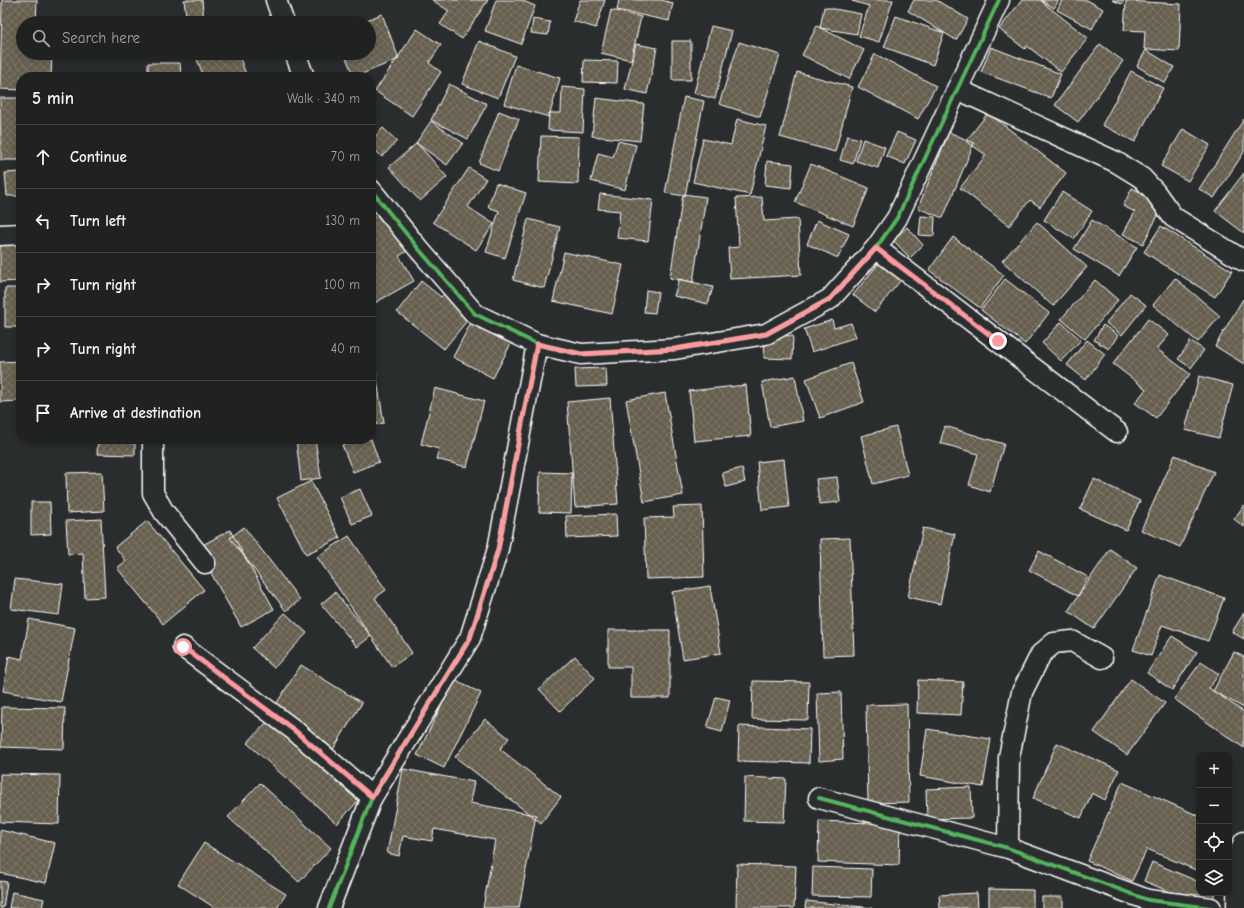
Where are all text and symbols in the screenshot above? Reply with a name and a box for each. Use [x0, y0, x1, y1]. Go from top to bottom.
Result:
search box [16, 16, 376, 60]
icon: search [30, 27, 52, 49]
text: Search here [62, 29, 140, 47]
text: 5 min [32, 89, 74, 108]
text: Walk · 340 m [287, 91, 360, 106]
icon: ahead [32, 146, 54, 168]
text: Continue [70, 148, 127, 166]
text: 70 m [331, 149, 360, 164]
icon: left [32, 210, 54, 232]
text: Turn left [70, 212, 126, 230]
text: 130 m [325, 213, 360, 228]
icon: right [32, 274, 54, 296]
text: Turn right [70, 276, 136, 294]
text: 100 m [324, 277, 360, 292]
route end [989, 332, 1007, 350]
icon: right [32, 338, 54, 360]
text: Turn right [70, 340, 136, 358]
text: 40 m [331, 341, 360, 356]
icon: arrive [32, 402, 54, 424]
text: Arrive at destination [70, 404, 201, 422]
route start [174, 638, 192, 656]
map controls [1196, 752, 1232, 896]
button: + [1196, 752, 1232, 788]
button: − [1196, 788, 1232, 824]
button: locate [1196, 824, 1232, 860]
button: layers [1196, 860, 1232, 896]

